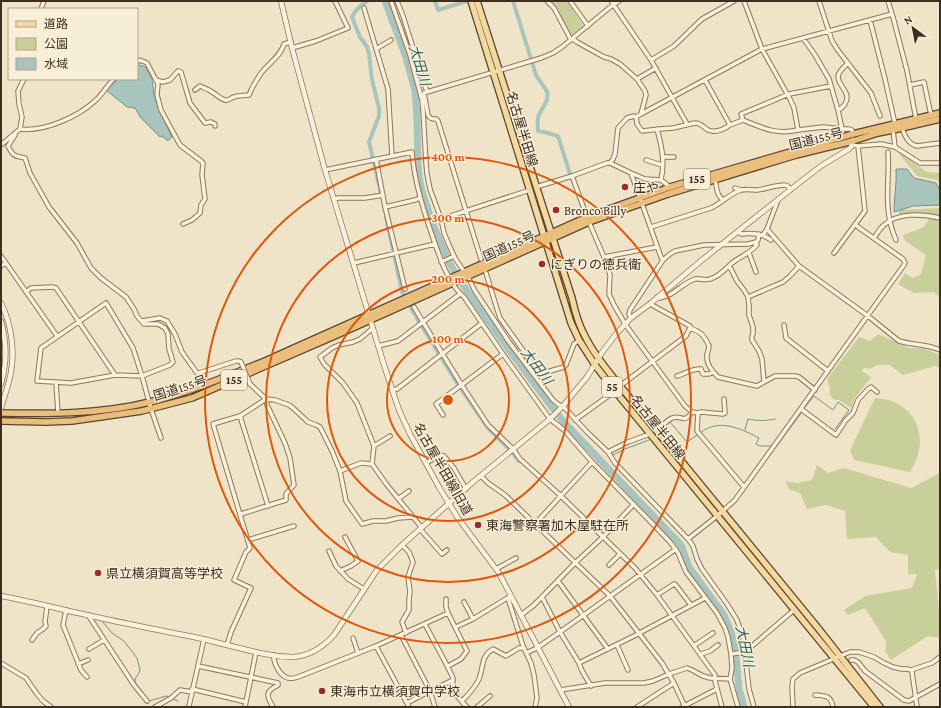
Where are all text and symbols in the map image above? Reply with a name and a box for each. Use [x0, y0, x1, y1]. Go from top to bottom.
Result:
legend [8, 8, 138, 80]
north arrow [893, 8, 933, 48]
text: N [901, 12, 914, 27]
text: 道路 [44, 17, 68, 31]
text: 公園 [44, 37, 68, 51]
water label: 大田川 [406, 43, 434, 89]
text: 水域 [44, 57, 68, 71]
street label: 名古屋半田線 [503, 90, 541, 168]
street label: 国道155号 [787, 125, 845, 153]
text: 400 m [431, 150, 466, 164]
road number: 155 [684, 169, 710, 189]
place label: 庄や [633, 180, 659, 195]
marker: 庄や [620, 182, 630, 192]
place label: Bronco Billy [564, 203, 627, 218]
marker: Bronco Billy [551, 205, 561, 215]
text: 300 m [432, 211, 465, 225]
street label: 国道155号 [481, 228, 537, 264]
place label: にぎりの徳兵衛 [550, 257, 641, 272]
marker: にぎりの徳兵衛 [537, 259, 547, 269]
text: 200 m [431, 272, 465, 286]
text: 100 m [432, 332, 465, 346]
water label: 大田川 [518, 344, 557, 389]
road number: 155 [221, 370, 247, 390]
street label: 国道155号 [151, 372, 209, 404]
road number: 55 [602, 377, 622, 397]
street label: 名古屋半田線 [628, 392, 688, 462]
centre of rings [441, 393, 455, 407]
street label: 名古屋半田線旧道 [411, 420, 475, 518]
place label: 東海警察署加木屋駐在所 [486, 518, 629, 533]
marker: 東海警察署加木屋駐在所 [473, 520, 483, 530]
place label: 県立横須賀高等学校 [106, 566, 223, 581]
marker: 県立横須賀高等学校 [93, 568, 103, 578]
water label: 大田川 [733, 624, 758, 670]
place label: 東海市立横須賀中学校 [330, 684, 460, 699]
marker: 東海市立横須賀中学校 [317, 686, 327, 696]

